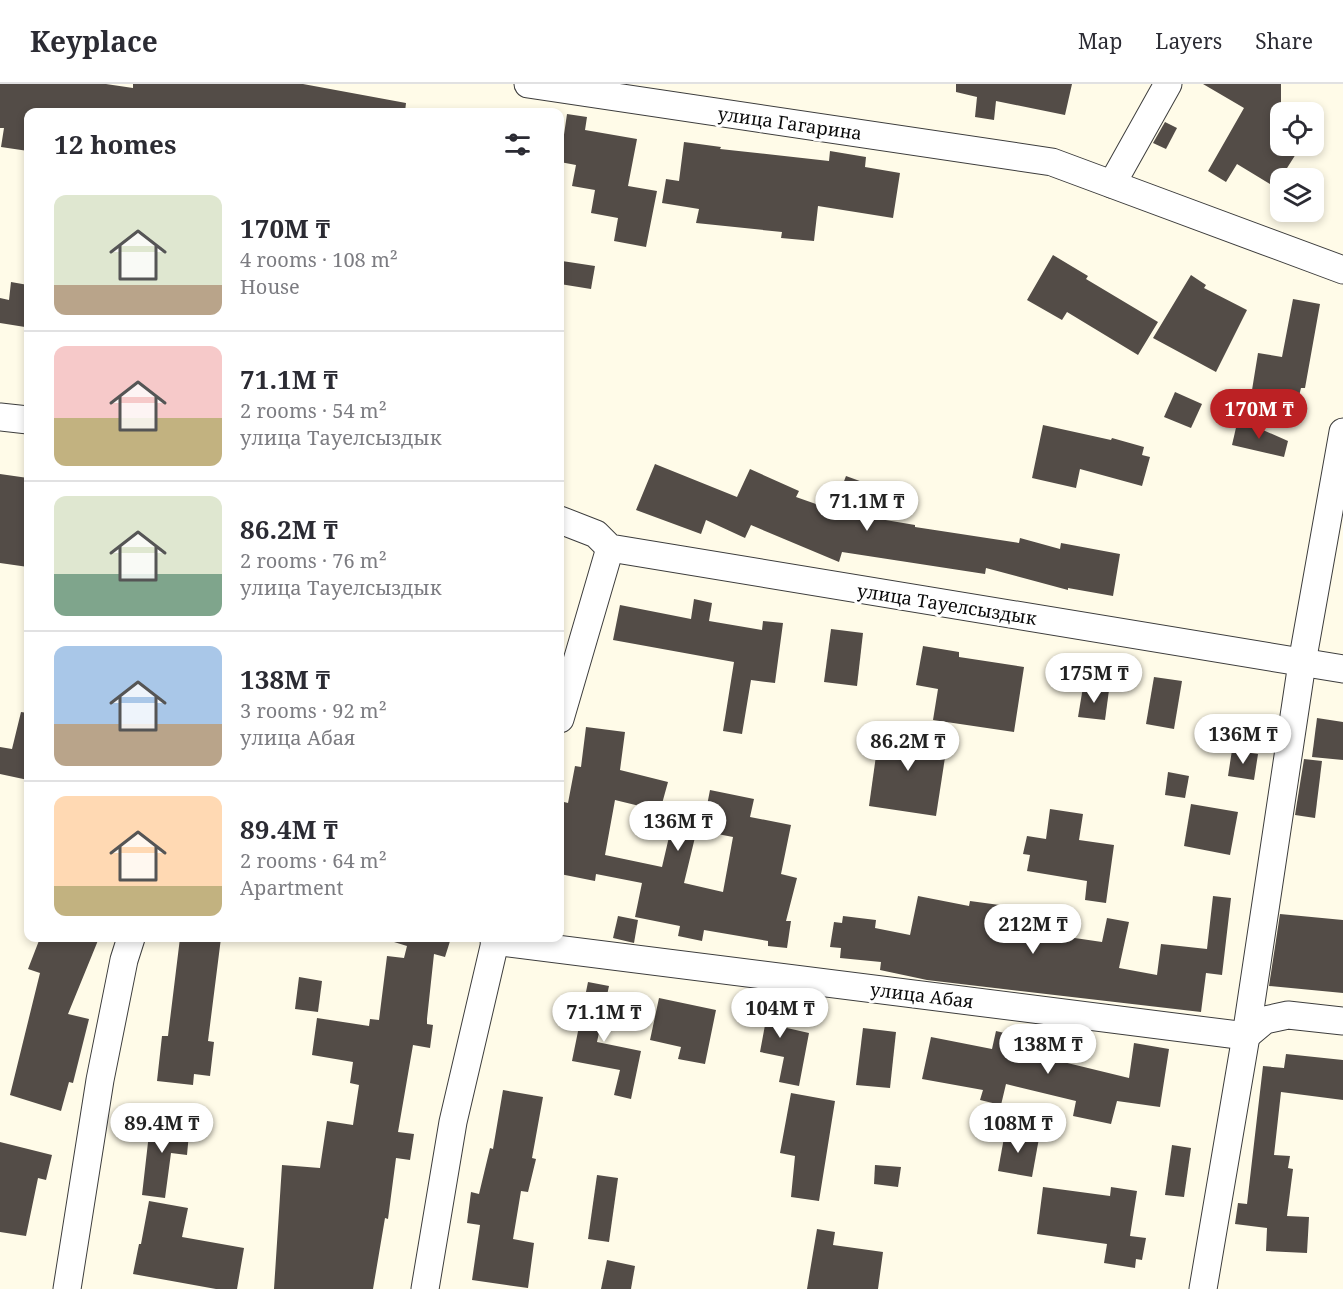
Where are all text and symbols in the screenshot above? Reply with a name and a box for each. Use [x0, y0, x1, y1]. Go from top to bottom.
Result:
text: Keyplace [30, 22, 158, 60]
text: Map [1078, 27, 1122, 55]
text: Layers [1155, 27, 1222, 55]
text: Share [1255, 27, 1313, 55]
street label: улица Гагарина [716, 101, 864, 145]
map controls [1270, 102, 1324, 222]
button: locate [1270, 102, 1324, 156]
text: 12 homes [54, 126, 176, 162]
icon: filters [501, 128, 534, 161]
button: layers [1270, 168, 1324, 222]
text: 170M ₸ [240, 210, 330, 246]
icon: home [102, 219, 174, 291]
text: 4 rooms · 108 m² [240, 246, 398, 273]
text: House [240, 273, 300, 300]
text: 71.1M ₸ [240, 361, 338, 397]
icon: home [102, 370, 174, 442]
pin: 170M ₸ [1210, 389, 1308, 440]
text: 170M ₸ [1224, 395, 1294, 422]
text: 2 rooms · 54 m² [240, 397, 387, 424]
text: улица Тауелсыздык [240, 424, 442, 451]
pin: 71.1M ₸ [812, 481, 922, 532]
text: 71.1M ₸ [829, 487, 905, 514]
text: 86.2M ₸ [240, 511, 338, 547]
icon: home [102, 520, 174, 592]
text: 2 rooms · 76 m² [240, 547, 387, 574]
text: улица Тауелсыздык [240, 574, 442, 601]
street label: улица Тауелсыздык [856, 578, 1039, 630]
pin: 175M ₸ [1045, 653, 1143, 704]
text: 175M ₸ [1059, 659, 1129, 686]
text: 138M ₸ [240, 661, 330, 697]
icon: home [102, 670, 174, 742]
text: 3 rooms · 92 m² [240, 697, 387, 724]
pin: 136M ₸ [1194, 714, 1292, 765]
text: 136M ₸ [1208, 720, 1278, 747]
pin: 86.2M ₸ [853, 721, 963, 772]
text: улица Абая [240, 724, 356, 751]
text: 86.2M ₸ [870, 727, 946, 754]
pin: 136M ₸ [629, 801, 727, 852]
text: 136M ₸ [643, 807, 713, 834]
text: 89.4M ₸ [240, 811, 338, 847]
icon: home [102, 820, 174, 892]
text: 2 rooms · 64 m² [240, 847, 387, 874]
text: Apartment [240, 874, 344, 901]
pin: 212M ₸ [984, 904, 1082, 955]
text: 212M ₸ [998, 910, 1068, 937]
street label: улица Абая [869, 977, 975, 1013]
pin: 104M ₸ [731, 988, 829, 1039]
pin: 71.1M ₸ [549, 992, 659, 1043]
text: 104M ₸ [745, 994, 815, 1021]
text: 71.1M ₸ [566, 998, 642, 1025]
pin: 138M ₸ [999, 1024, 1097, 1075]
text: 138M ₸ [1013, 1030, 1083, 1057]
pin: 89.4M ₸ [107, 1103, 217, 1154]
pin: 108M ₸ [969, 1103, 1067, 1154]
text: 89.4M ₸ [124, 1109, 200, 1136]
text: 108M ₸ [983, 1109, 1053, 1136]

